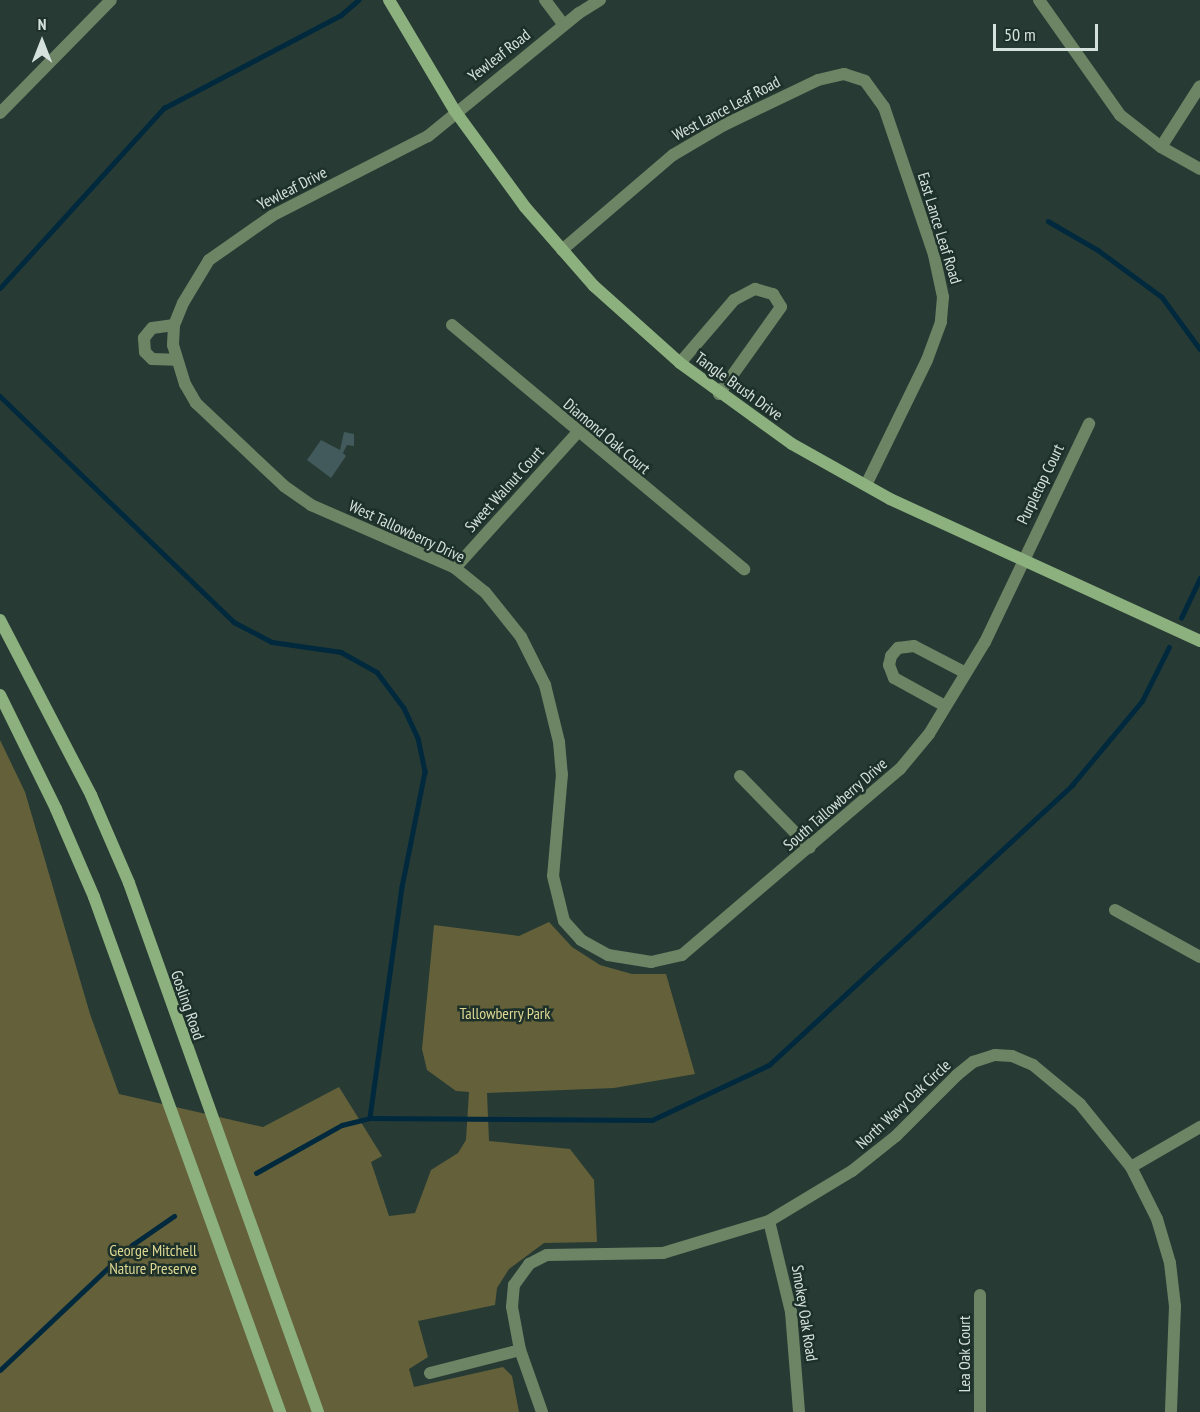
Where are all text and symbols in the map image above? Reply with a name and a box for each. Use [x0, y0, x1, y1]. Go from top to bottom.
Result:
north arrow [12, 12, 72, 72]
scale bar [996, 12, 1101, 50]
text: N [38, 14, 46, 34]
text: 50 m [1004, 23, 1036, 46]
street label: Yewleaf Road [464, 25, 534, 85]
street label: West Lance Leaf Road [669, 72, 783, 144]
street label: Yewleaf Drive [254, 162, 330, 214]
street label: East Lance Leaf Road [914, 170, 966, 286]
street label: Tangle Brush Drive [691, 348, 787, 424]
street label: Diamond Oak Court [560, 394, 654, 478]
street label: Purpletop Court [1012, 441, 1068, 527]
street label: Sweet Walnut Court [460, 442, 548, 536]
street label: West Tallowberry Drive [346, 496, 468, 566]
street label: South Tallowberry Drive [779, 753, 891, 855]
street label: Gosling Road [167, 968, 209, 1042]
park label: Tallowberry Park [459, 1003, 551, 1023]
street label: North Wavy Oak Circle [851, 1055, 955, 1153]
park label: George Mitchell Nature Preserve [109, 1240, 197, 1278]
street label: Smokey Oak Road [788, 1263, 822, 1363]
street label: Lea Oak Court [954, 1315, 974, 1393]

